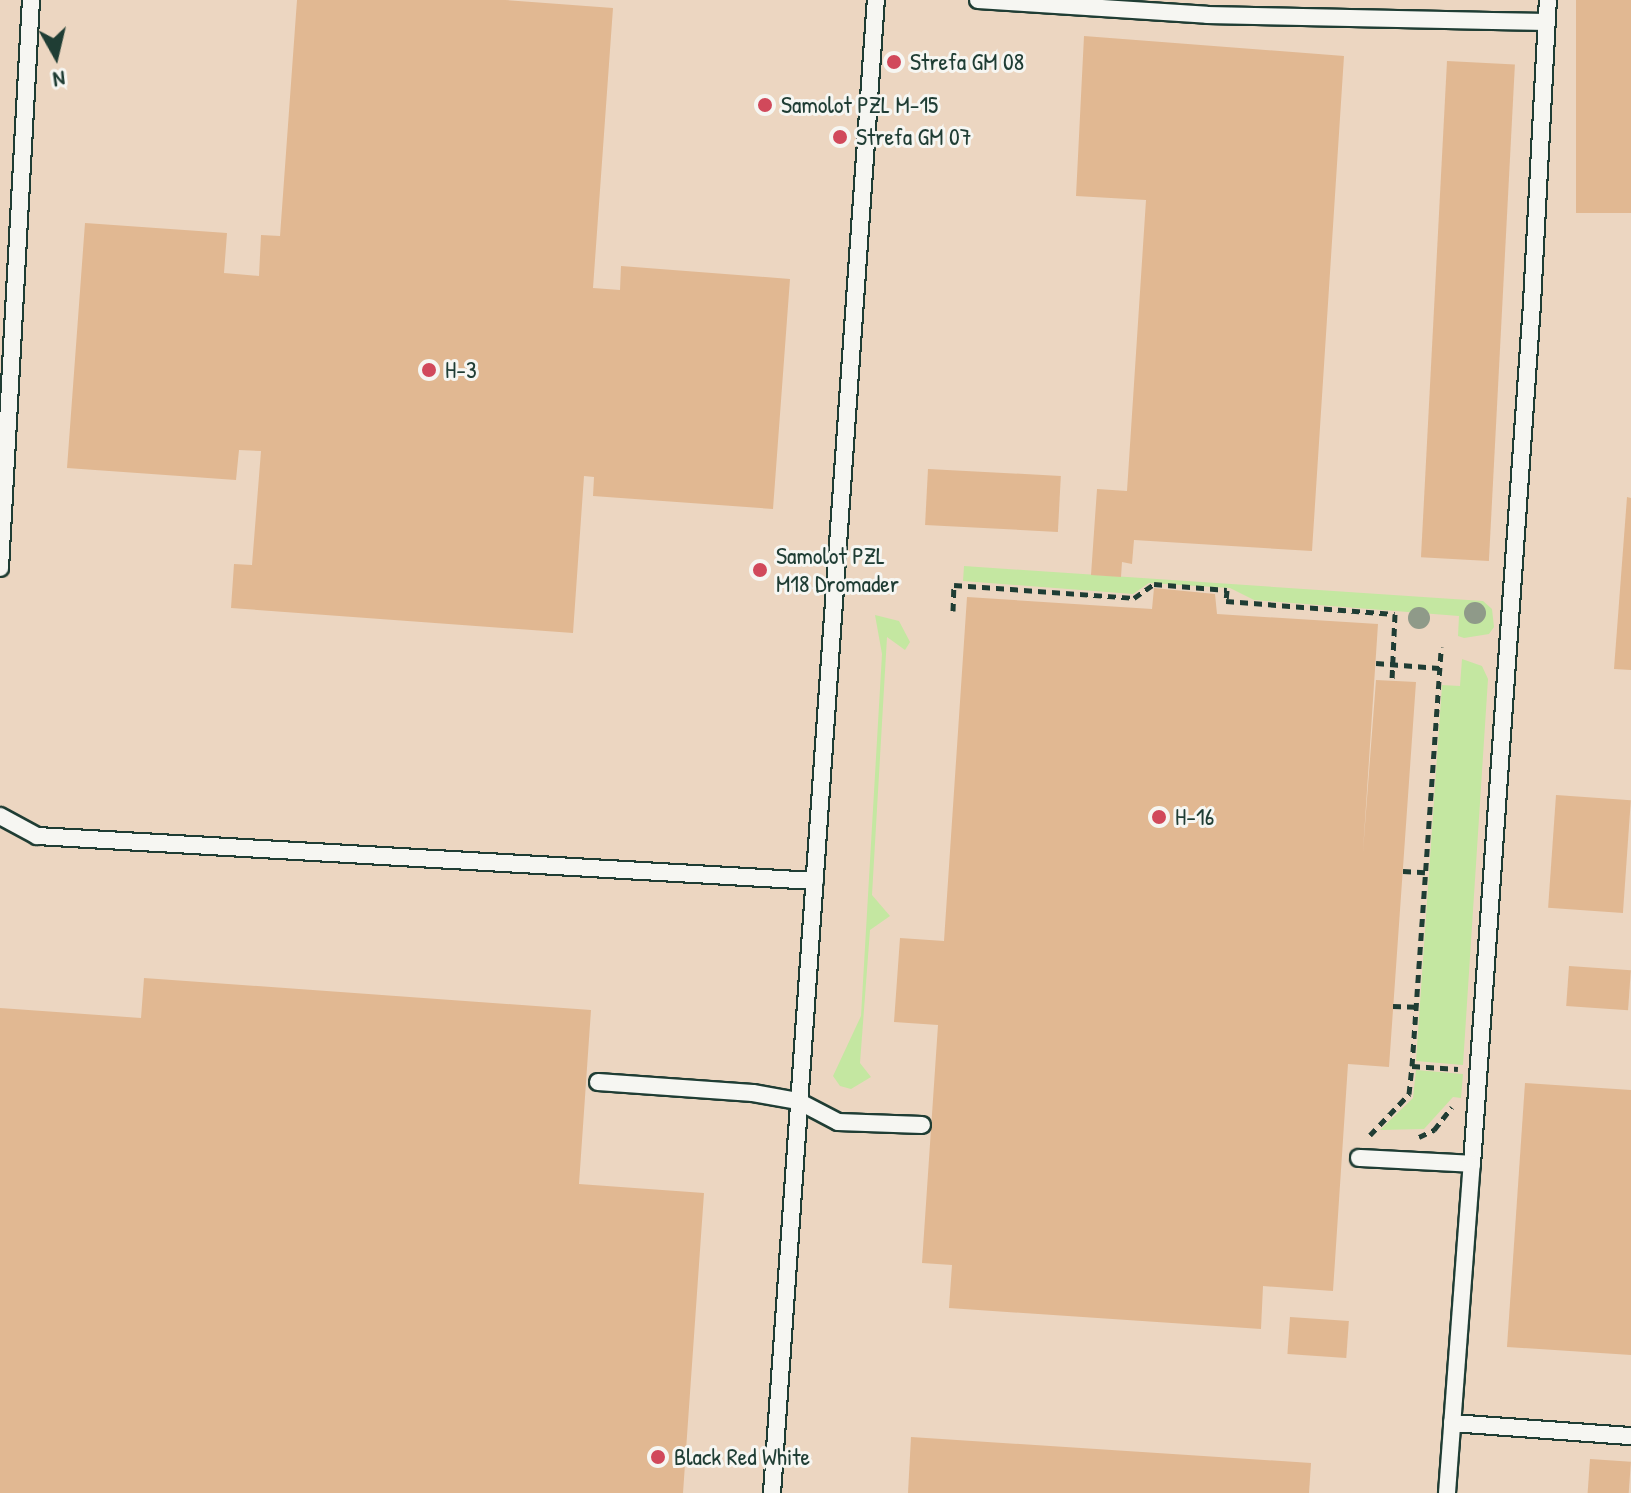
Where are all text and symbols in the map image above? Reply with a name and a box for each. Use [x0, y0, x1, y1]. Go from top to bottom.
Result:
north arrow [16, 16, 96, 96]
place label: Strefa GM 08 [910, 48, 1024, 76]
marker: Strefa GM 08 [885, 53, 903, 71]
text: N [51, 64, 67, 95]
place label: Samolot PZL M-15 [781, 91, 938, 119]
marker: Samolot PZL M-15 [756, 96, 774, 114]
place label: Strefa GM 07 [856, 123, 972, 151]
marker: Strefa GM 07 [831, 128, 849, 146]
place label: H-3 [445, 356, 477, 384]
marker: H-3 [420, 361, 438, 379]
place label: Samolot PZL M18 Dromader [776, 542, 899, 598]
marker: Samolot PZL M18 Dromader [751, 561, 769, 579]
place label: H-16 [1175, 803, 1214, 831]
marker: H-16 [1150, 808, 1168, 826]
place label: Black Red White [674, 1443, 810, 1471]
marker: Black Red White [649, 1448, 667, 1466]

